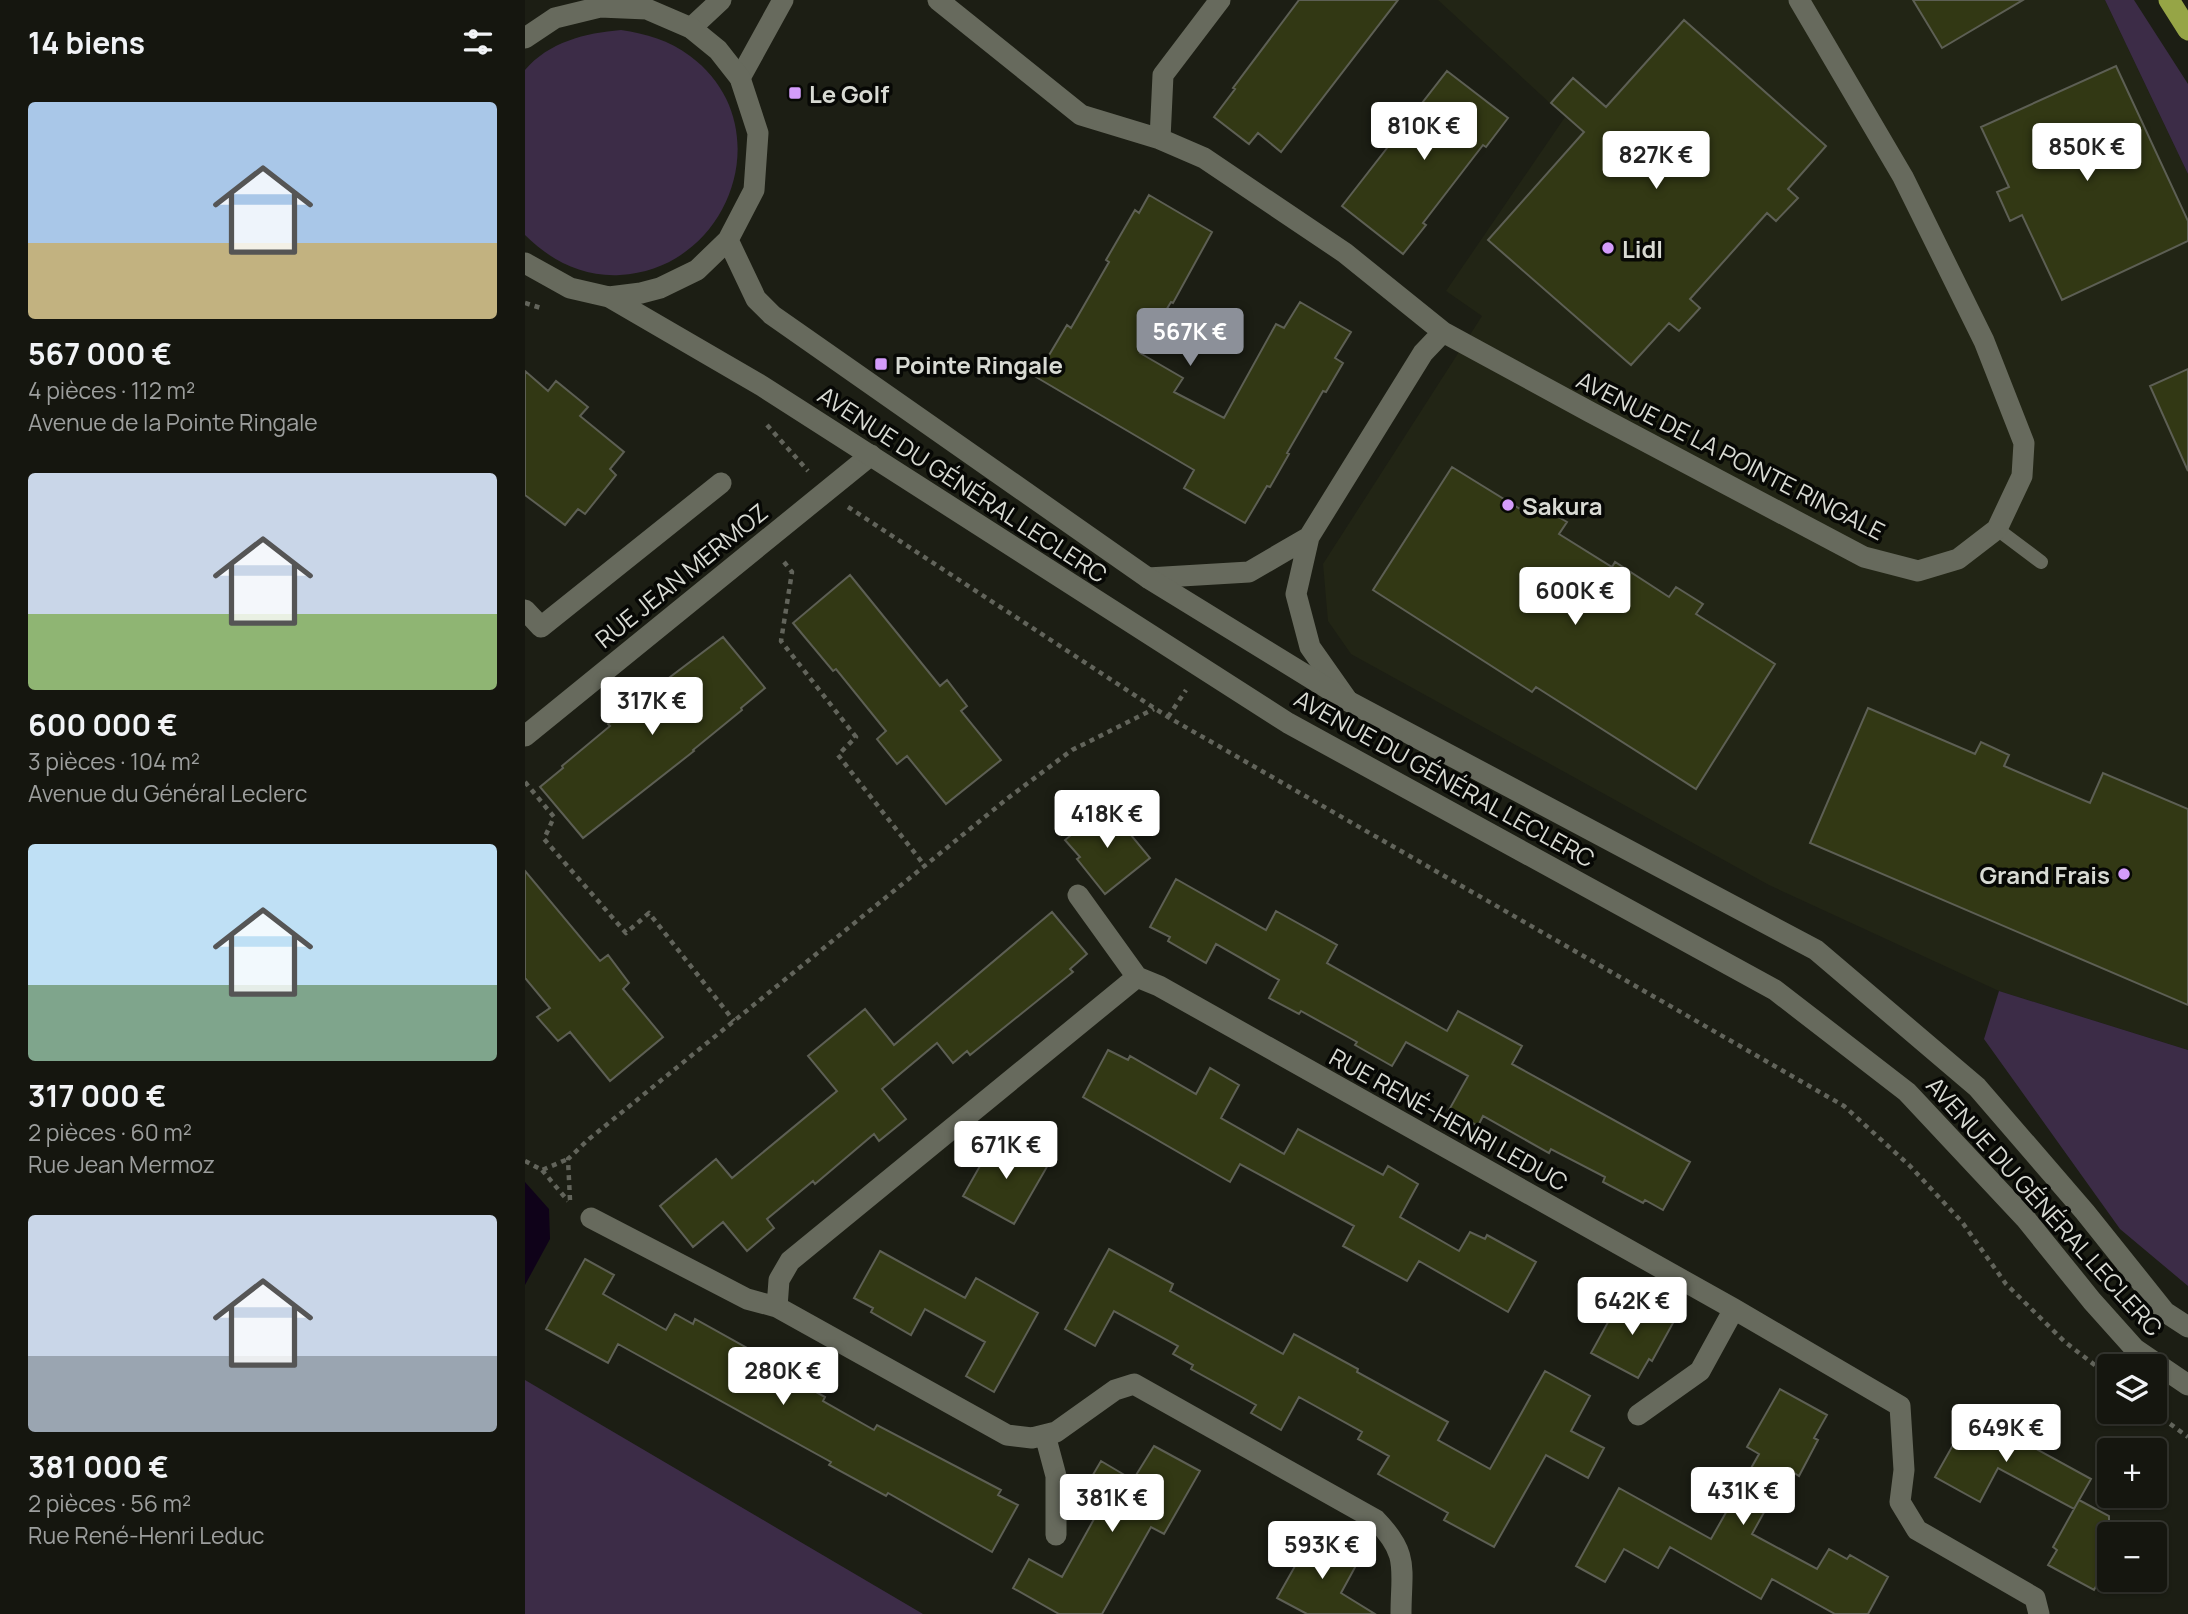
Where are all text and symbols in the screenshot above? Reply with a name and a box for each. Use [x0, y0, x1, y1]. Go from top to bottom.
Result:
text: 14 biens [28, 22, 145, 63]
icon: filters [459, 23, 497, 61]
place label: Le Golf [809, 77, 889, 110]
marker: Le Golf [787, 85, 803, 101]
pin: 810K € [1367, 102, 1481, 162]
text: 810K € [1387, 109, 1461, 141]
pin: 850K € [2030, 124, 2144, 183]
text: 850K € [2048, 130, 2126, 162]
pin: 827K € [1599, 132, 1713, 191]
text: 827K € [1619, 138, 1693, 170]
icon: home [200, 147, 326, 273]
place label: Lidl [1622, 232, 1663, 265]
marker: Lidl [1600, 240, 1616, 256]
pin: 567K € [1133, 308, 1247, 368]
text: 567K € [1153, 315, 1227, 347]
text: 567 000 € [28, 333, 172, 374]
place label: Pointe Ringale [895, 348, 1063, 381]
marker: Pointe Ringale [873, 356, 889, 372]
street label: AVENUE DE LA POINTE RINGALE [1571, 363, 1891, 547]
text: 4 pièces · 112 m² [28, 374, 195, 406]
street label: AVENUE DU GÉNÉRAL LECLERC [812, 378, 1114, 590]
text: Avenue de la Pointe Ringale [28, 406, 318, 438]
place label: Sakura [1522, 489, 1603, 522]
street label: RUE JEAN MERMOZ [588, 495, 774, 655]
marker: Sakura [1500, 497, 1516, 513]
icon: home [200, 518, 326, 644]
pin: 600K € [1518, 568, 1632, 627]
text: 600K € [1535, 574, 1615, 606]
pin: 317K € [595, 678, 709, 737]
street label: AVENUE DU GÉNÉRAL LECLERC [1289, 681, 1601, 875]
text: 317K € [617, 684, 687, 716]
text: 600 000 € [28, 704, 178, 745]
text: 3 pièces · 104 m² [28, 745, 200, 777]
text: Avenue du Général Leclerc [28, 777, 307, 809]
pin: 418K € [1050, 790, 1164, 850]
text: 418K € [1071, 797, 1143, 829]
place label: Grand Frais [1980, 858, 2110, 891]
marker: Grand Frais [2116, 866, 2132, 882]
icon: home [200, 889, 326, 1015]
street label: RUE RENÉ-HENRI LEDUC [1324, 1040, 1574, 1198]
street label: AVENUE DU GÉNÉRAL LECLERC [1919, 1069, 2171, 1343]
text: 317 000 € [28, 1075, 166, 1116]
text: 2 pièces · 60 m² [28, 1116, 192, 1148]
pin: 671K € [949, 1122, 1063, 1181]
text: 671K € [970, 1128, 1042, 1160]
text: Rue Jean Mermoz [28, 1148, 215, 1180]
icon: home [200, 1260, 326, 1386]
pin: 642K € [1575, 1278, 1689, 1337]
text: 642K € [1594, 1284, 1670, 1316]
pin: 280K € [726, 1348, 840, 1407]
text: 280K € [744, 1354, 822, 1386]
map controls [2097, 1354, 2167, 1592]
button: layers [2097, 1354, 2167, 1424]
pin: 649K € [1949, 1404, 2063, 1464]
text: 649K € [1968, 1411, 2044, 1443]
button: + [2097, 1438, 2167, 1508]
text: 381 000 € [28, 1446, 169, 1487]
pin: 431K € [1686, 1468, 1800, 1527]
pin: 381K € [1055, 1474, 1169, 1534]
text: 431K € [1707, 1474, 1779, 1506]
text: 381K € [1076, 1481, 1148, 1513]
text: 2 pièces · 56 m² [28, 1487, 191, 1519]
text: Rue René-Henri Leduc [28, 1519, 265, 1551]
pin: 593K € [1265, 1522, 1379, 1581]
button: − [2097, 1522, 2167, 1592]
text: 593K € [1284, 1528, 1360, 1560]

